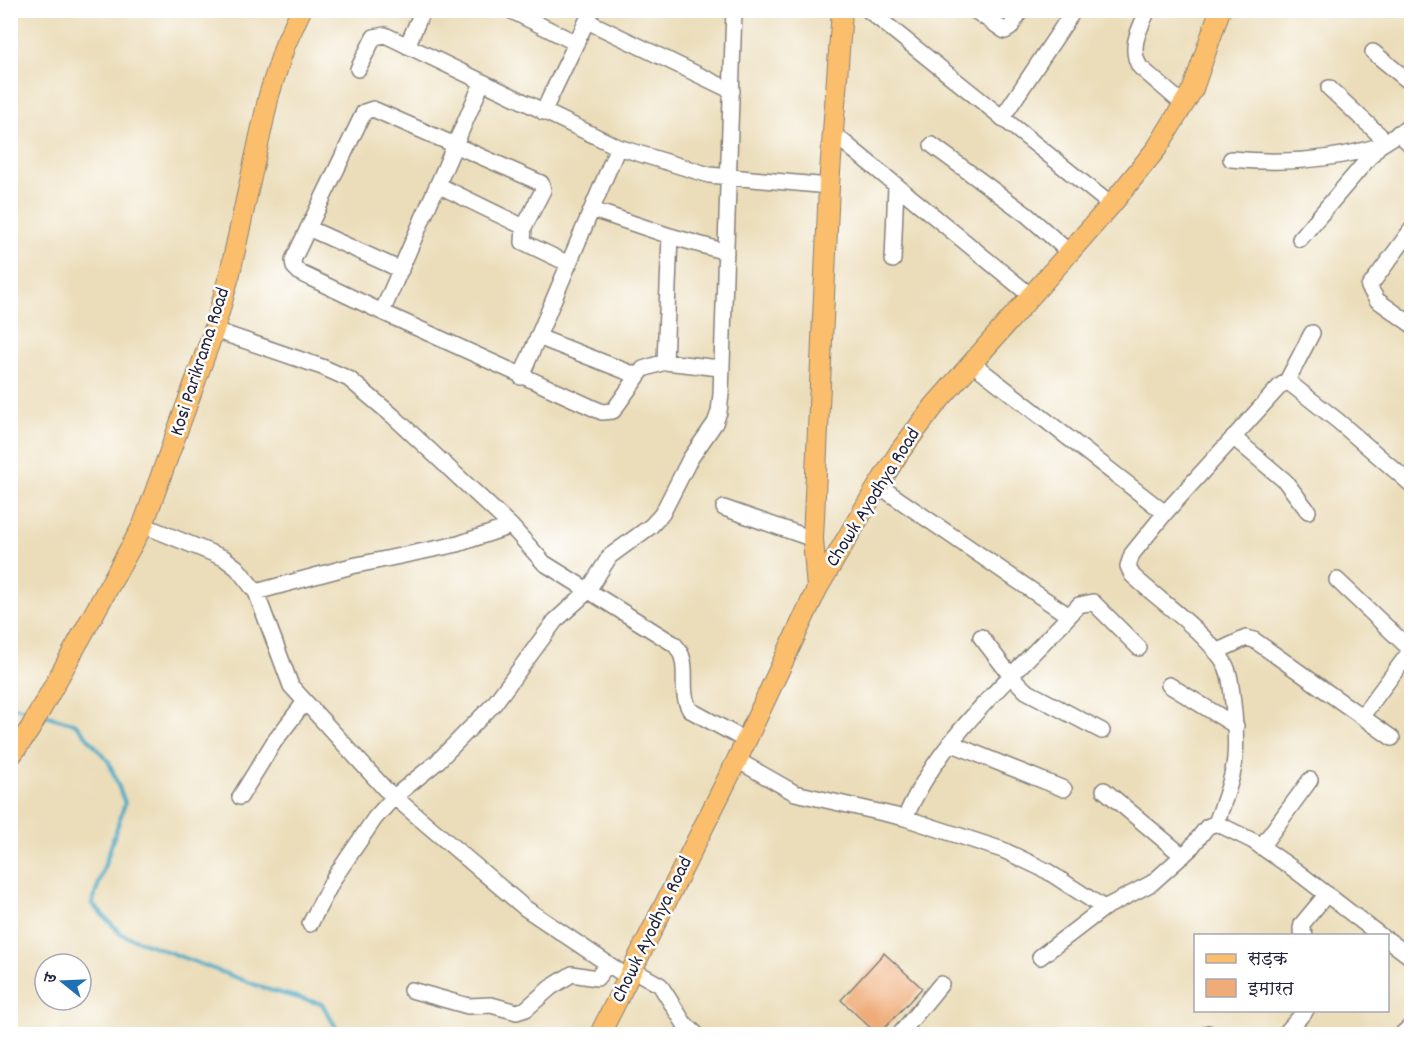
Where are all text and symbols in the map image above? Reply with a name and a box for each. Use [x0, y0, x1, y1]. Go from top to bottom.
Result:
street label: Kosi Parikrama Road [164, 284, 238, 440]
street label: Chowk Ayodhya Road [820, 423, 928, 573]
street label: Chowk Ayodhya Road [605, 852, 701, 1008]
legend [1194, 934, 1389, 1012]
text: सड़क [1247, 948, 1289, 973]
north arrow [33, 952, 93, 1012]
text: उ [38, 969, 64, 987]
text: इमारत [1247, 978, 1294, 1003]

